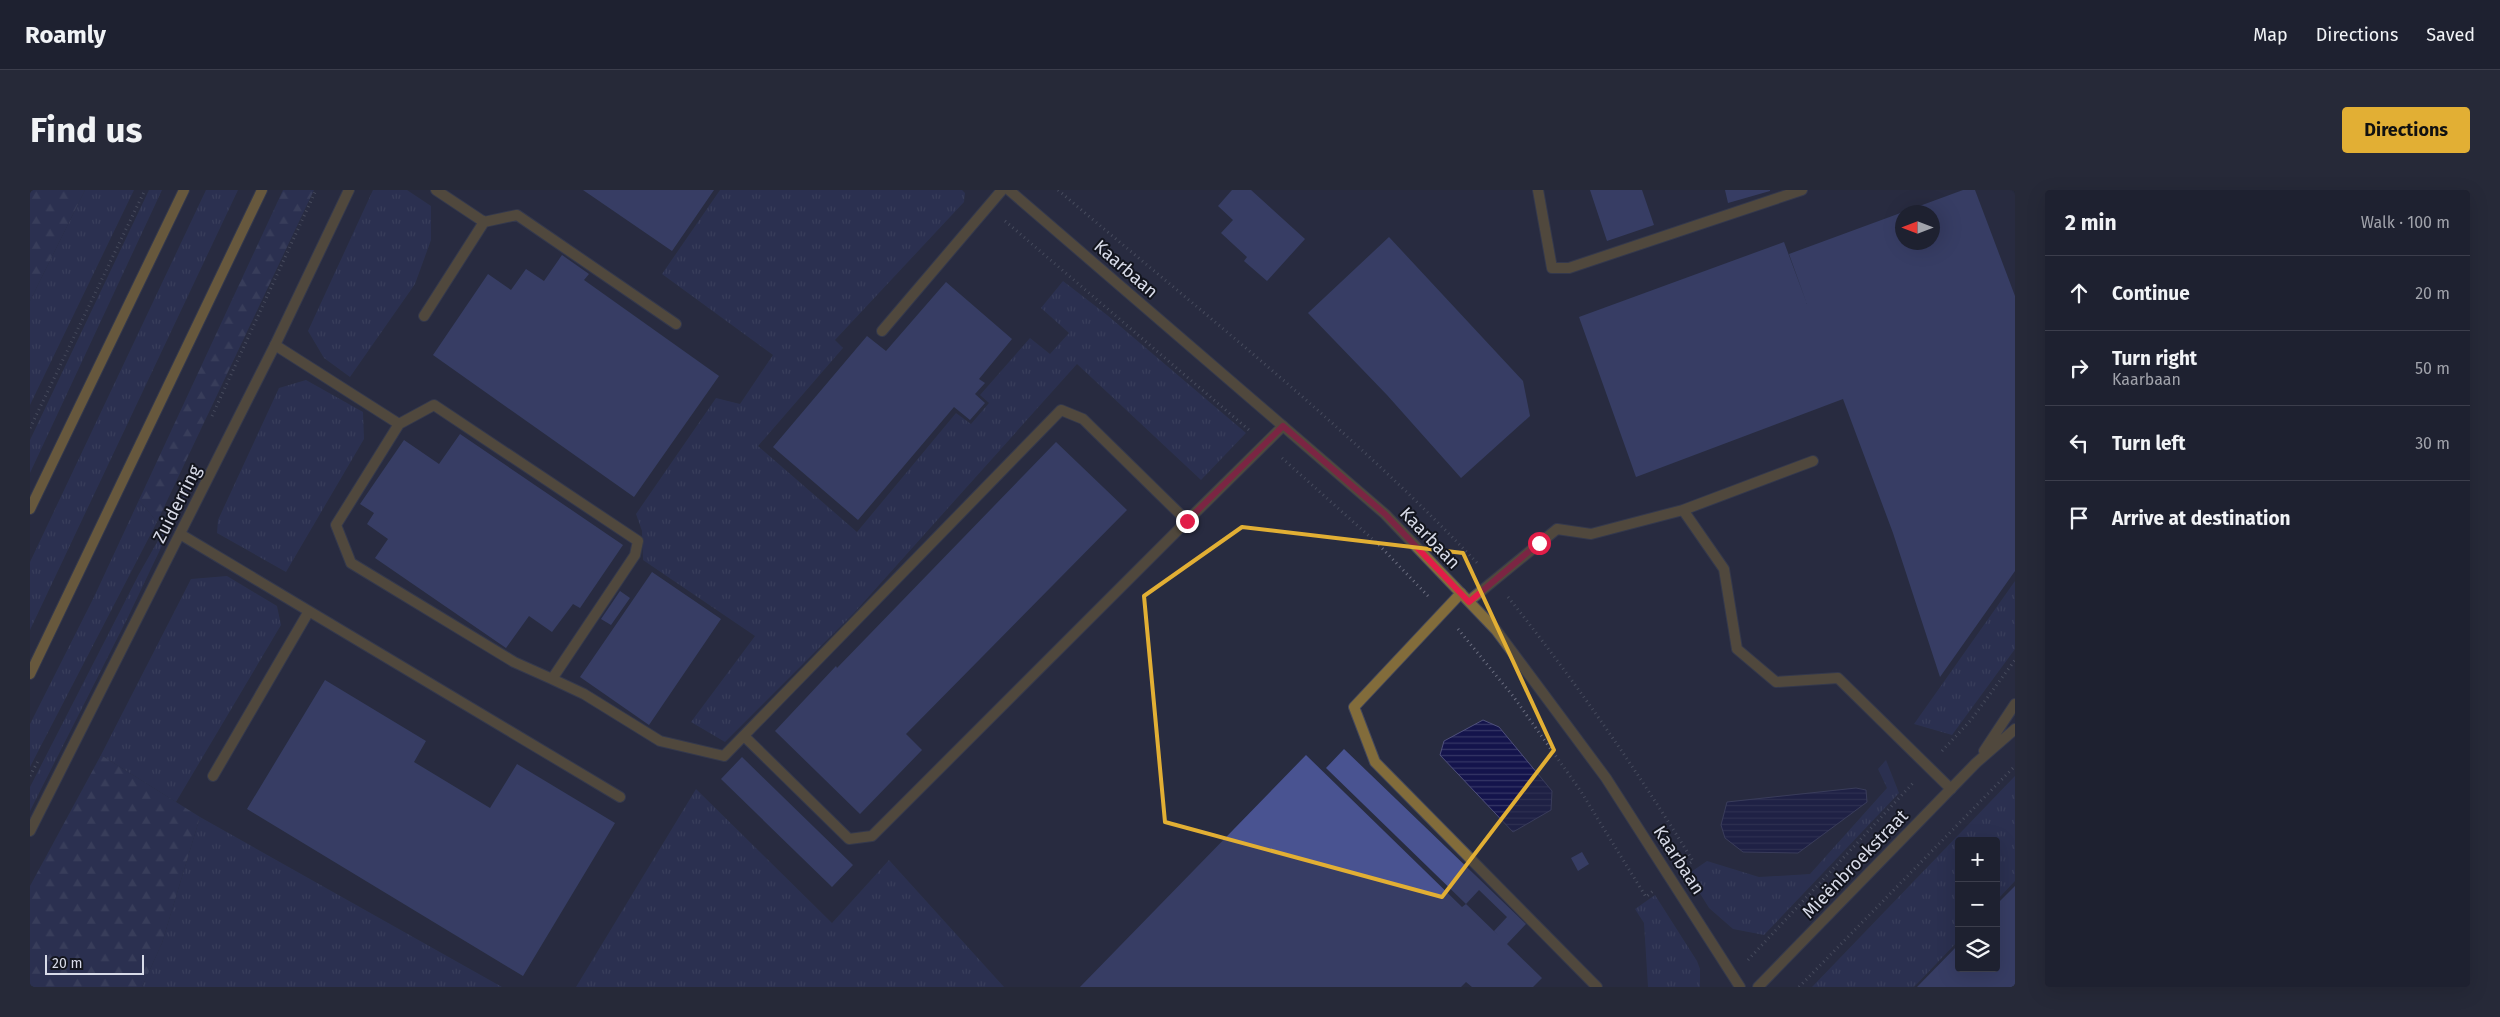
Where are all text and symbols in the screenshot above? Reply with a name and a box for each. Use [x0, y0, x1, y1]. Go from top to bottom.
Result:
text: Roamly [25, 21, 106, 49]
text: Map [2253, 24, 2288, 46]
text: Directions [2316, 24, 2398, 46]
text: Saved [2426, 24, 2475, 46]
button: Directions [2342, 107, 2470, 153]
text: Find us [30, 109, 142, 151]
north arrow [1895, 205, 1940, 250]
text: 2 min [2065, 210, 2117, 236]
text: Walk · 100 m [2361, 213, 2450, 232]
street label: Kaarbaan [1090, 235, 1162, 303]
icon: ahead [2065, 279, 2093, 307]
text: Continue [2112, 282, 2190, 305]
text: 20 m [2415, 284, 2450, 303]
text: Turn right [2112, 347, 2197, 370]
icon: right [2065, 354, 2093, 382]
text: 50 m [2415, 359, 2450, 378]
text: Kaarbaan [2112, 370, 2181, 389]
icon: left [2065, 429, 2093, 457]
text: Turn left [2112, 432, 2186, 455]
text: 30 m [2415, 434, 2450, 453]
street label: Zuiderring [148, 461, 206, 546]
street label: Kaarbaan [1395, 502, 1465, 574]
icon: arrive [2065, 504, 2093, 532]
text: Arrive at destination [2112, 507, 2291, 530]
route end [1176, 510, 1199, 533]
route start [1528, 532, 1551, 555]
street label: Mieënbroekstraat [1797, 805, 1913, 923]
street label: Kaarbaan [1649, 822, 1709, 898]
map controls [1955, 837, 2000, 972]
button: + [1955, 837, 2000, 882]
button: − [1955, 882, 2000, 927]
button: layers [1955, 927, 2000, 972]
scale bar [45, 952, 144, 975]
text: 20 m [52, 955, 82, 972]

